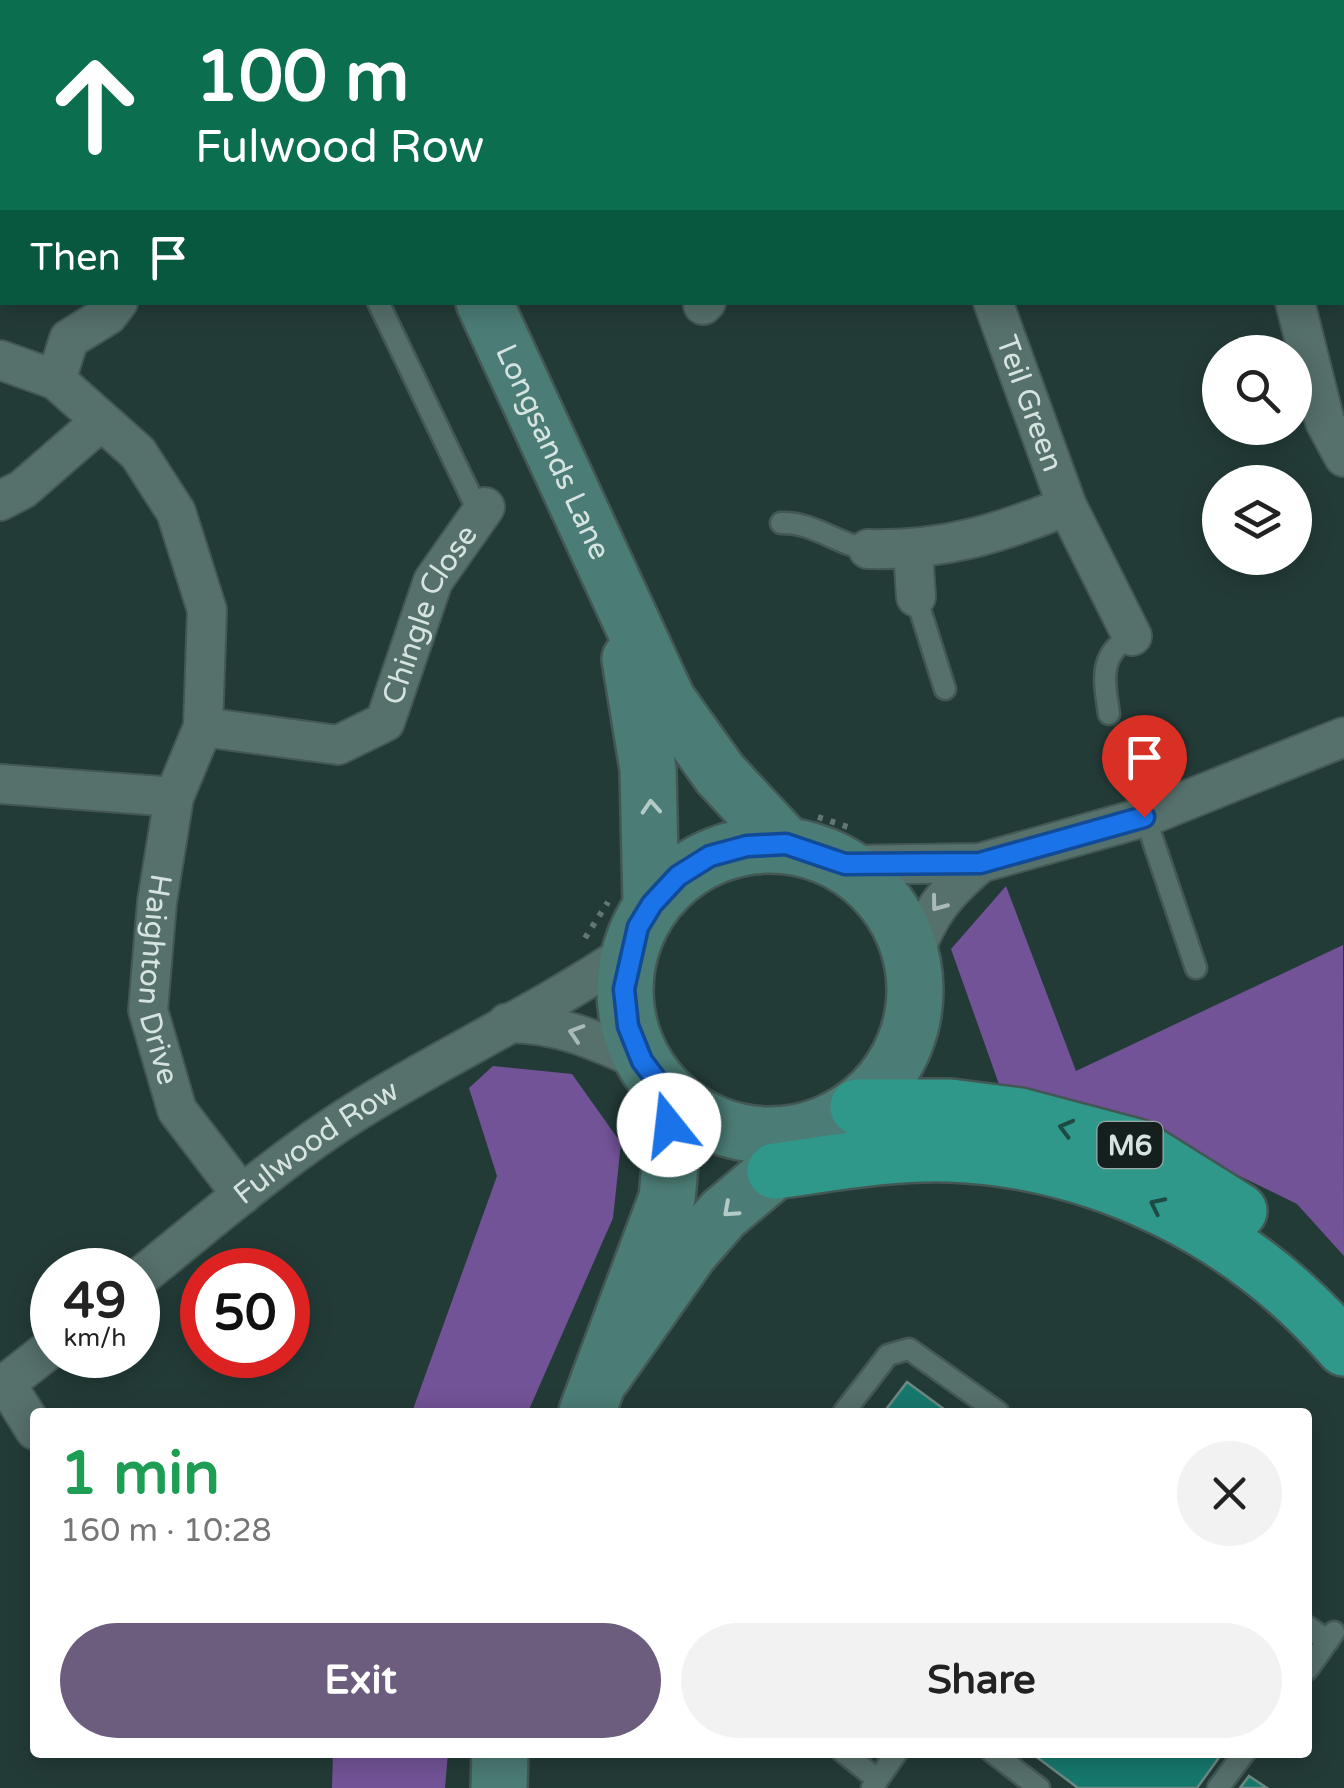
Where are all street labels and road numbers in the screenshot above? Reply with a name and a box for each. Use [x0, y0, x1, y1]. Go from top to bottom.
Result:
street label: Teil Green [988, 331, 1071, 477]
street label: Longsands Lane [487, 339, 618, 566]
street label: Chingle Close [374, 518, 486, 710]
street label: Haighton Drive [129, 871, 187, 1089]
street label: Fulwood Row [226, 1072, 405, 1213]
road number: M6 [1098, 1122, 1162, 1168]

